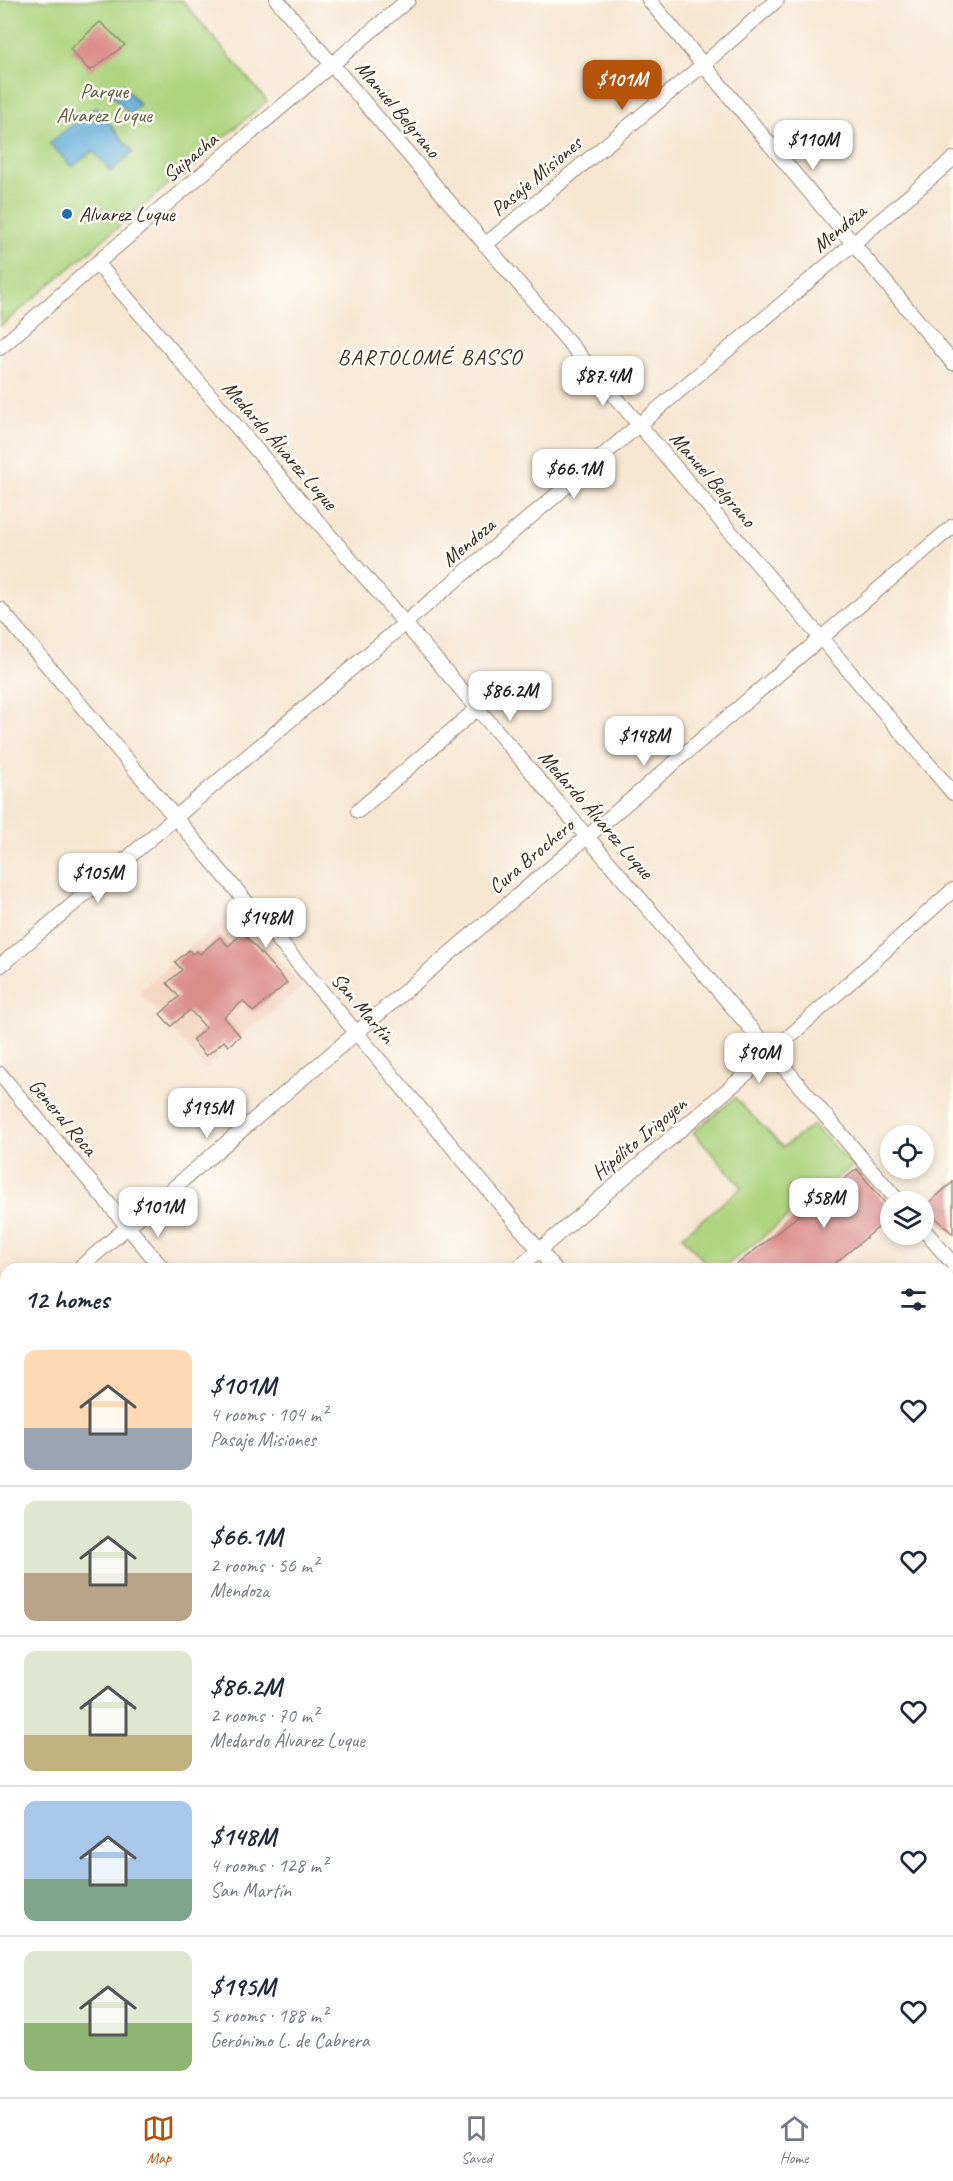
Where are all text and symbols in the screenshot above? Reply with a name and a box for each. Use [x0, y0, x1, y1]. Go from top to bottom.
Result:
street label: Manuel Belgrano [350, 55, 447, 164]
pin: $101M [580, 60, 664, 111]
text: $101M [597, 67, 647, 92]
park label: Parque Alvarez Luque [56, 78, 153, 128]
pin: $110M [771, 120, 855, 171]
street label: Suipacha [157, 125, 224, 188]
text: $110M [788, 127, 838, 152]
street label: Pasaje Misiones [485, 129, 588, 222]
street label: Mendoza [807, 196, 873, 258]
place label: Alvarez Luque [79, 201, 176, 227]
marker: Alvarez Luque [60, 207, 74, 221]
district label: BARTOLOMÉ BASSO [338, 343, 523, 371]
pin: $87.4M [554, 356, 652, 407]
text: $87.4M [576, 363, 630, 388]
street label: Medardo Álvarez Luque [217, 375, 344, 516]
street label: Manuel Belgrano [664, 426, 763, 533]
pin: $66.1M [525, 449, 623, 500]
text: $66.1M [546, 456, 602, 481]
street label: Mendoza [436, 510, 502, 572]
pin: $86.2M [461, 671, 559, 722]
text: $86.2M [483, 678, 537, 703]
pin: $148M [602, 716, 686, 767]
text: $148M [619, 723, 669, 748]
street label: Medardo Álvarez Luque [533, 744, 660, 885]
street label: Cura Brochero [483, 811, 581, 899]
pin: $105M [56, 853, 140, 904]
text: $105M [73, 860, 123, 885]
pin: $148M [224, 898, 308, 949]
text: $148M [241, 905, 291, 930]
street label: San Martín [326, 967, 401, 1049]
pin: $90M [723, 1033, 795, 1084]
text: $90M [738, 1040, 780, 1065]
street label: General Roca [23, 1073, 104, 1162]
pin: $195M [165, 1088, 249, 1139]
street label: Hipólito Irigoyen [586, 1090, 693, 1185]
text: $195M [182, 1095, 232, 1120]
map controls [880, 1125, 934, 1245]
button: locate [880, 1125, 934, 1179]
pin: $58M [788, 1178, 860, 1229]
text: $58M [803, 1185, 845, 1210]
pin: $101M [116, 1187, 200, 1238]
button: layers [880, 1191, 934, 1245]
text: $101M [133, 1194, 183, 1219]
text: 12 homes [24, 1283, 109, 1316]
icon: filters [897, 1283, 930, 1316]
text: $101M [210, 1369, 276, 1402]
icon: home [72, 1374, 144, 1446]
icon: heart [897, 1394, 930, 1427]
text: 4 rooms · 104 m² [210, 1402, 327, 1427]
text: Pasaje Misiones [210, 1427, 316, 1452]
text: $66.1M [210, 1520, 282, 1553]
icon: home [72, 1525, 144, 1597]
icon: heart [897, 1545, 930, 1578]
text: 2 rooms · 56 m² [210, 1553, 318, 1578]
text: Mendoza [210, 1578, 269, 1603]
text: $86.2M [210, 1670, 281, 1703]
icon: home [72, 1675, 144, 1747]
icon: heart [897, 1695, 930, 1728]
text: 2 rooms · 70 m² [210, 1703, 318, 1728]
text: Medardo Álvarez Luque [210, 1728, 365, 1753]
text: $148M [210, 1820, 276, 1853]
icon: home [72, 1825, 144, 1897]
icon: heart [897, 1845, 930, 1878]
text: 4 rooms · 128 m² [210, 1853, 327, 1878]
text: San Martín [210, 1878, 291, 1903]
text: $195M [210, 1970, 275, 2003]
icon: home [72, 1975, 144, 2047]
icon: heart [897, 1995, 930, 2028]
text: 5 rooms · 188 m² [210, 2003, 327, 2028]
text: Gerónimo L. de Cabrera [210, 2028, 370, 2053]
tab: Map [142, 2112, 175, 2168]
tab: Saved [460, 2112, 493, 2168]
tab: Home [778, 2112, 811, 2168]

